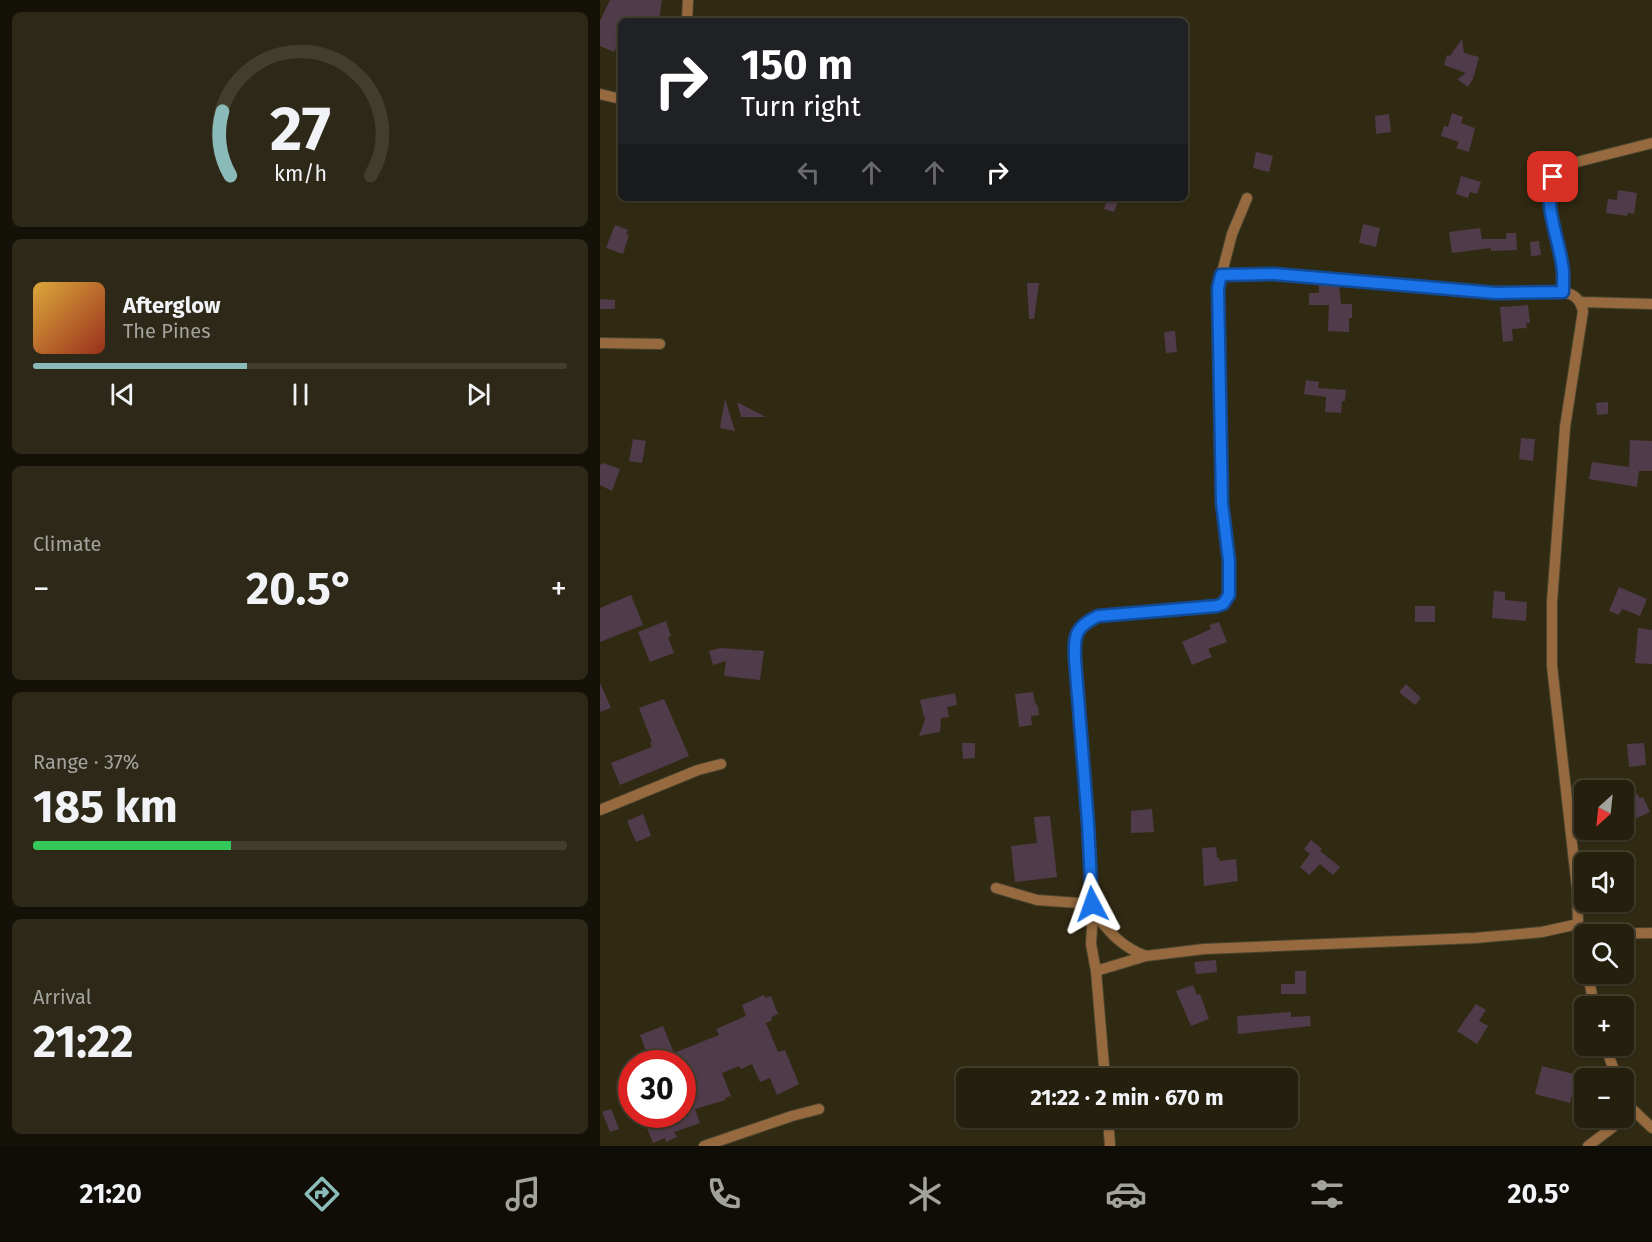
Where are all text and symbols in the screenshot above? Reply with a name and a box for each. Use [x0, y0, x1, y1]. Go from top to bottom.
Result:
text: 150 m [741, 40, 853, 90]
icon: right [642, 42, 720, 120]
text: Turn right [741, 91, 861, 123]
text: 27 [270, 93, 330, 168]
pin [1527, 151, 1578, 202]
icon: left [792, 156, 825, 189]
icon: ahead [855, 156, 888, 189]
icon: ahead [918, 156, 951, 189]
icon: right [981, 156, 1014, 189]
icon: arrive [1536, 160, 1569, 193]
text: km/h [273, 162, 327, 188]
text: Afterglow [123, 292, 220, 319]
text: The Pines [123, 319, 210, 343]
icon: previous [106, 378, 139, 411]
icon: pause [284, 378, 317, 411]
icon: next [462, 378, 495, 411]
text: Climate [33, 532, 101, 556]
text: 20.5° [246, 562, 354, 616]
text: − [33, 569, 50, 609]
text: + [551, 569, 567, 609]
text: Range · 37% [33, 750, 139, 774]
text: 185 km [33, 780, 178, 834]
north arrow [1574, 780, 1634, 840]
map controls [1574, 780, 1634, 1128]
button: sound [1574, 852, 1634, 912]
position arrow [1060, 872, 1124, 936]
button: search [1574, 924, 1634, 984]
text: Arrival [33, 985, 92, 1009]
button: + [1574, 996, 1634, 1056]
text: 21:22 [33, 1015, 134, 1069]
speed limit sign: 30 [618, 1050, 696, 1128]
button: − [1574, 1068, 1634, 1128]
text: 21:22 · 2 min · 670 m [1030, 1084, 1224, 1111]
icon: directions [301, 1173, 343, 1215]
icon: music [502, 1173, 544, 1215]
icon: phone [703, 1173, 745, 1215]
icon: climate [904, 1173, 946, 1215]
icon: car [1105, 1173, 1147, 1215]
icon: filters [1306, 1173, 1348, 1215]
text: 21:20 [80, 1178, 142, 1210]
text: 20.5° [1508, 1178, 1572, 1210]

